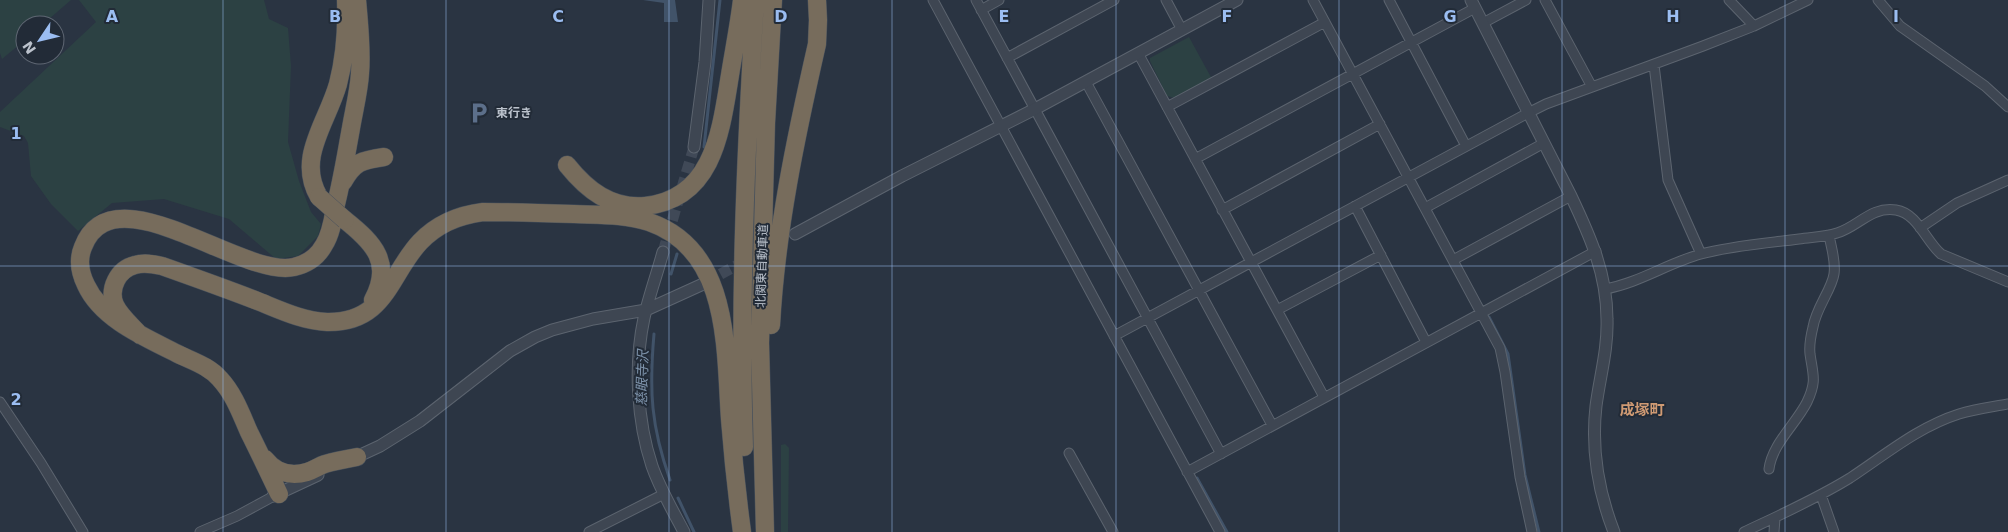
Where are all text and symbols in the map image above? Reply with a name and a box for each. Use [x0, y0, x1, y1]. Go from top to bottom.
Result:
text: A [106, 7, 119, 26]
text: B [329, 7, 341, 26]
text: C [552, 7, 564, 26]
text: D [774, 7, 788, 26]
text: E [999, 7, 1009, 26]
text: F [1222, 7, 1232, 26]
text: G [1443, 7, 1457, 26]
text: H [1666, 7, 1680, 26]
text: I [1893, 7, 1899, 26]
north arrow [15, 15, 65, 65]
text: N [19, 38, 39, 57]
parking icon: 東行き [466, 100, 492, 126]
place label: 東行き [496, 106, 532, 120]
text: 1 [10, 124, 22, 143]
street label: 北関東自動車道 [754, 224, 770, 308]
water label: 慈眼寺沢 [633, 348, 651, 406]
text: 2 [10, 390, 22, 409]
district label: 成塚町 [1619, 401, 1665, 419]

